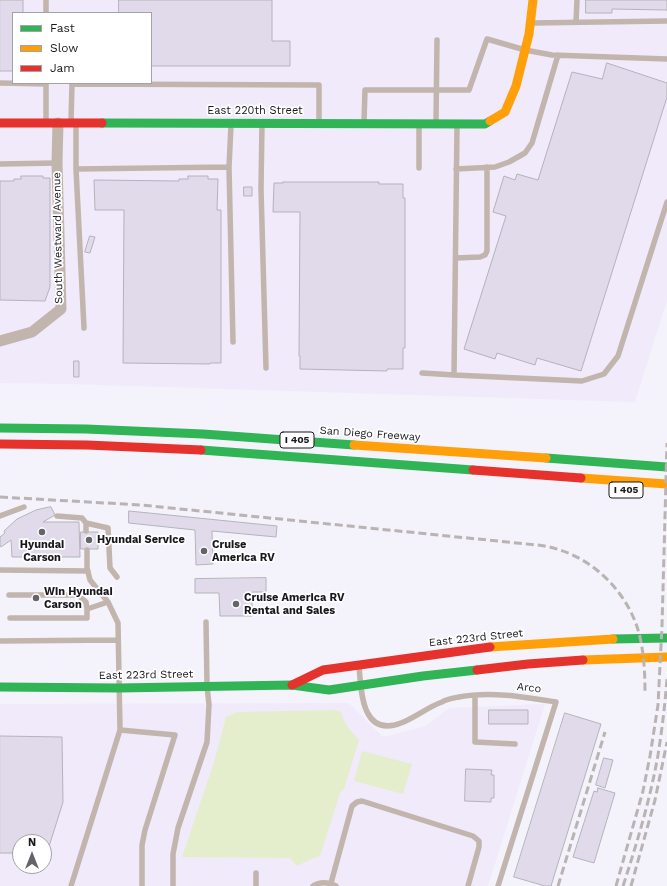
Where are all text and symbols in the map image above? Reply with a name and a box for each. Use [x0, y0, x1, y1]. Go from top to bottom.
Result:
legend [12, 12, 152, 84]
text: Fast [50, 21, 75, 35]
text: Slow [50, 41, 78, 55]
text: Jam [50, 61, 75, 75]
street label: East 220th Street [207, 104, 303, 118]
street label: South Westward Avenue [50, 172, 66, 304]
street label: San Diego Freeway [319, 424, 421, 444]
road number: I 405 [280, 432, 314, 448]
road number: I 405 [609, 482, 643, 498]
marker: Hyundai Carson [37, 527, 47, 537]
place label: Hyundai Service [97, 533, 185, 547]
marker: Hyundai Service [84, 535, 94, 545]
place label: Hyundai Carson [20, 538, 64, 564]
place label: Cruise America RV [212, 538, 275, 564]
marker: Cruise America RV [199, 546, 209, 556]
place label: Win Hyundai Carson [44, 585, 113, 611]
place label: Cruise America RV Rental and Sales [244, 591, 344, 617]
marker: Win Hyundai Carson [31, 593, 41, 603]
marker: Cruise America RV Rental and Sales [231, 599, 241, 609]
street label: East 223rd Street [428, 626, 524, 650]
street label: East 223rd Street [99, 668, 193, 682]
street label: Arco [516, 680, 542, 696]
north arrow [12, 834, 52, 874]
text: N [28, 836, 36, 849]

